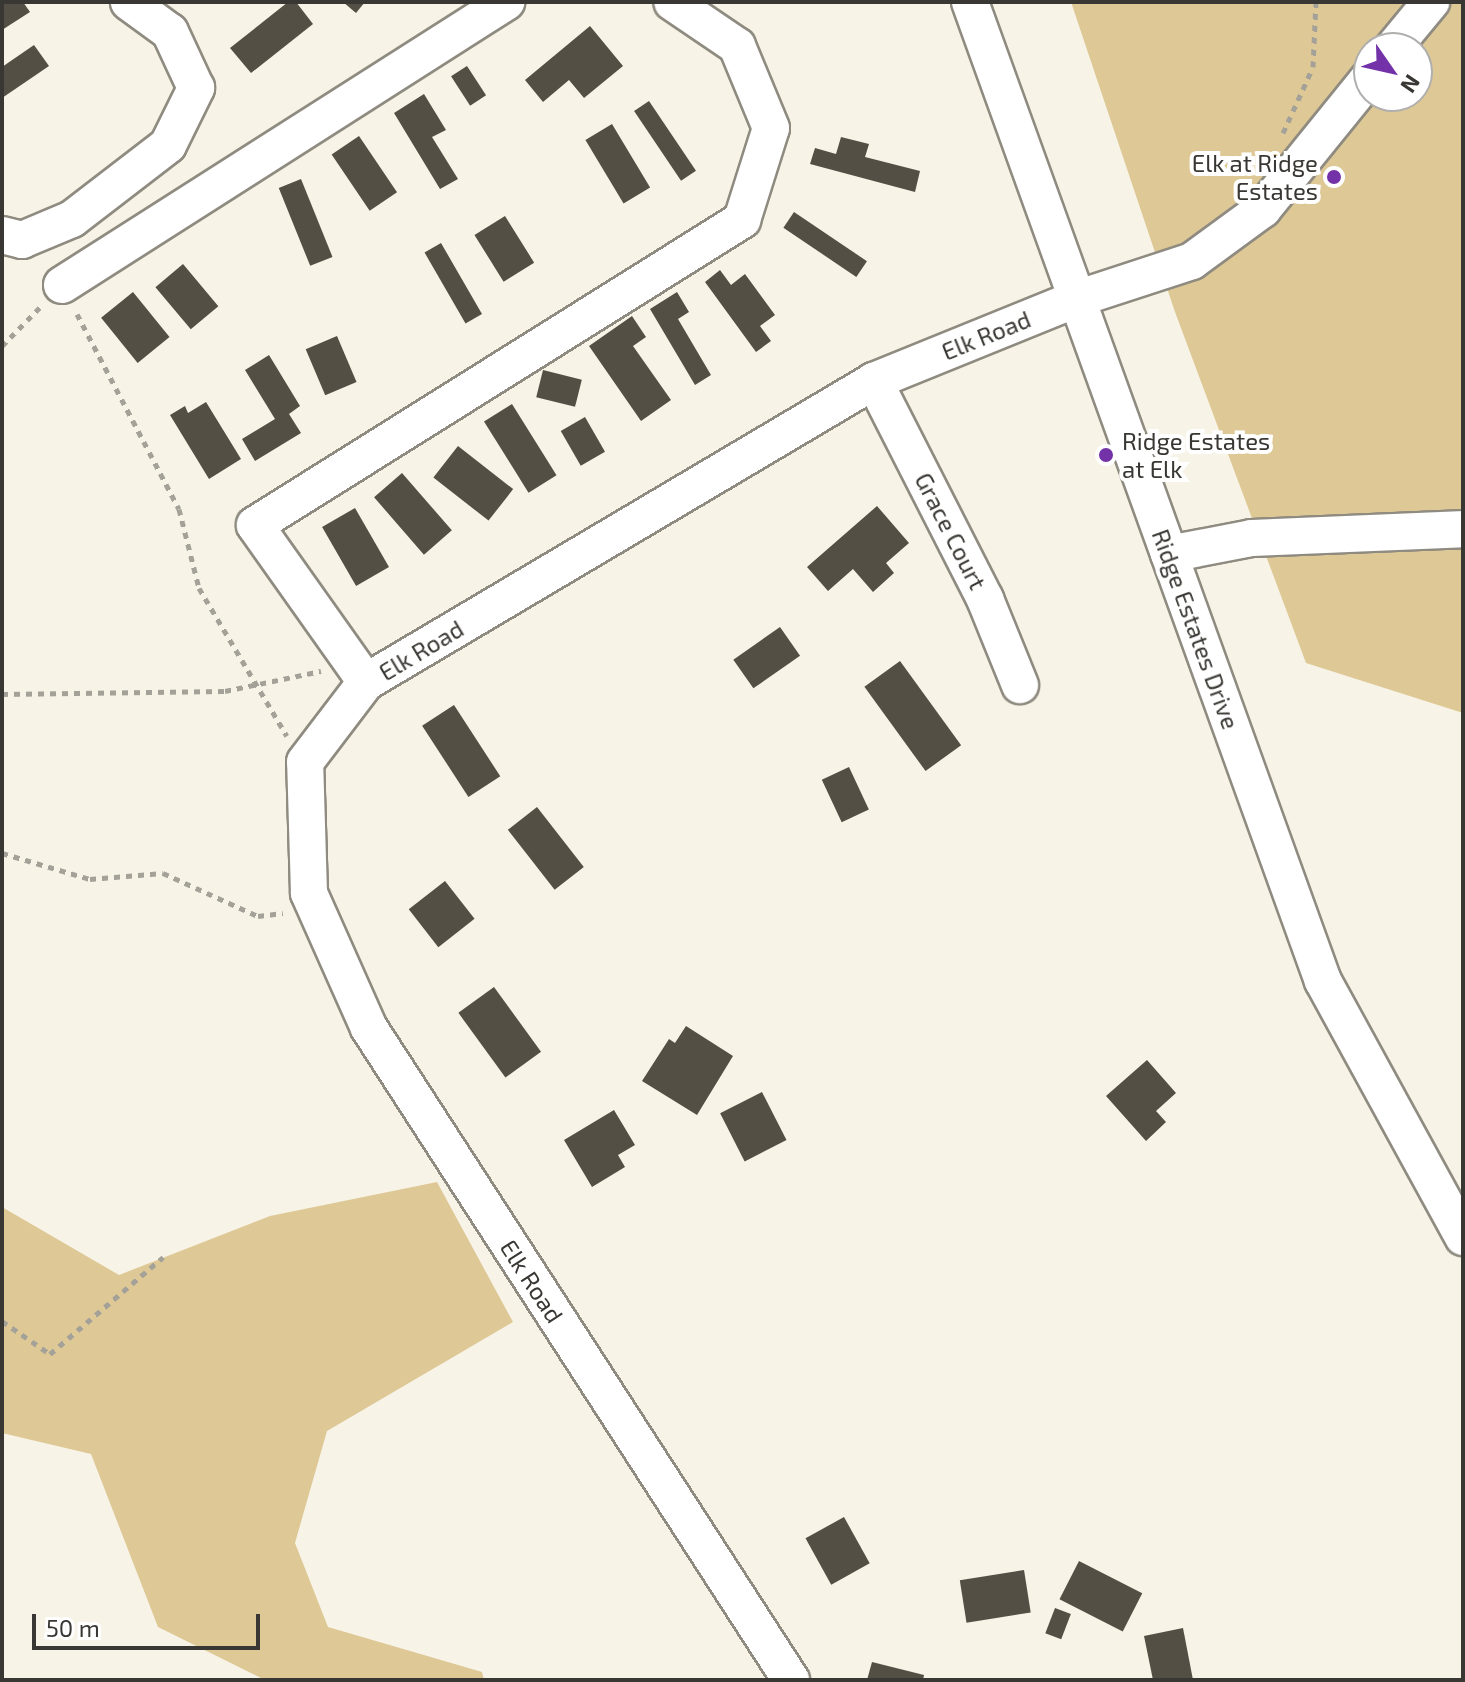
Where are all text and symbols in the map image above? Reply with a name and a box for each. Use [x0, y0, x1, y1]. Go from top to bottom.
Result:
north arrow [1353, 32, 1433, 112]
text: N [1396, 70, 1426, 98]
place label: Elk at Ridge Estates [1191, 149, 1318, 205]
marker: Elk at Ridge Estates [1325, 168, 1343, 186]
street label: Elk Road [937, 304, 1035, 366]
place label: Ridge Estates at Elk [1122, 427, 1270, 483]
marker: Ridge Estates at Elk [1097, 446, 1115, 464]
street label: Grace Court [909, 468, 993, 594]
street label: Ridge Estates Drive [1146, 525, 1246, 733]
street label: Elk Road [374, 614, 468, 686]
street label: Elk Road [494, 1234, 570, 1328]
scale bar [36, 1598, 264, 1648]
text: 50 m [46, 1613, 100, 1642]

